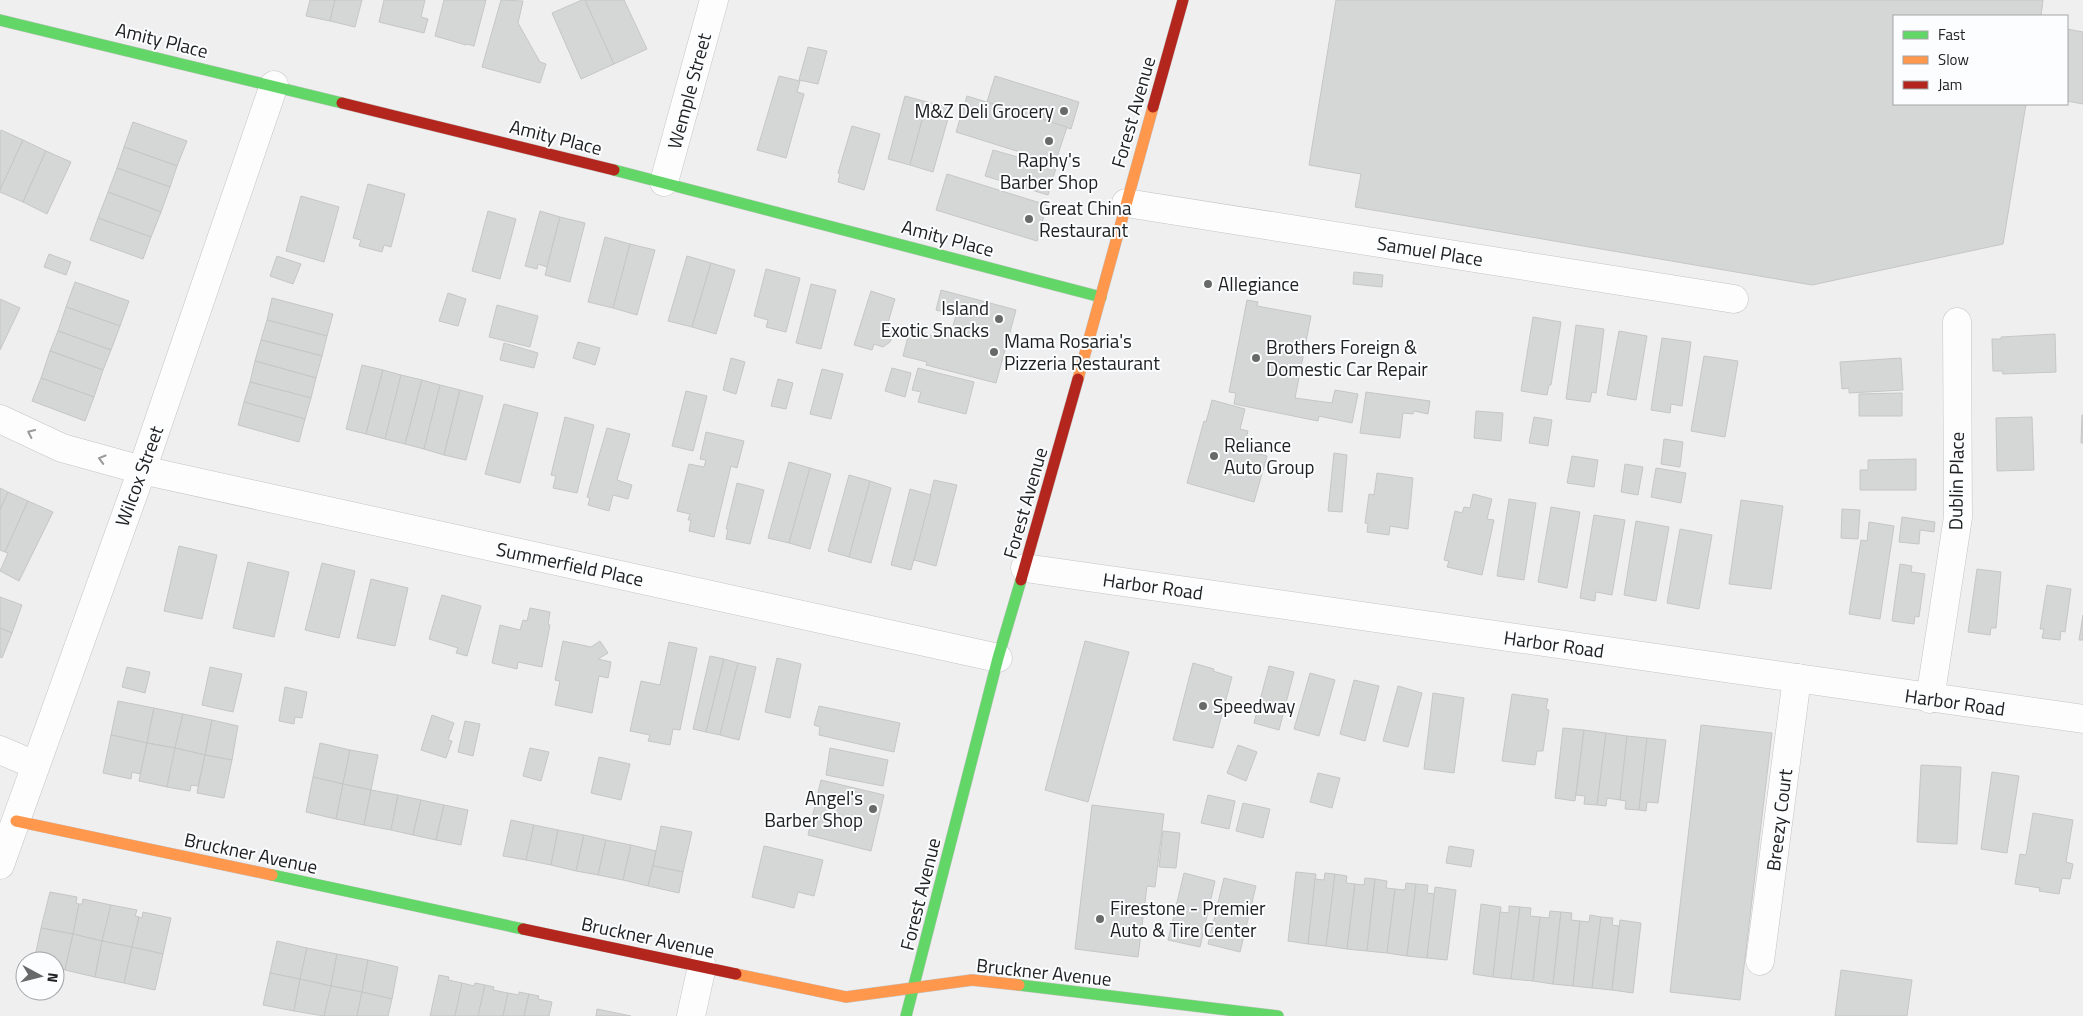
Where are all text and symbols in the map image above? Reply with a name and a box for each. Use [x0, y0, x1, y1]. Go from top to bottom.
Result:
street label: Amity Place [113, 14, 211, 65]
legend [1893, 15, 2068, 105]
text: Fast [1938, 23, 1966, 46]
street label: Wemple Street [659, 29, 718, 152]
text: Slow [1938, 48, 1969, 71]
street label: Forest Avenue [1103, 53, 1162, 171]
text: Jam [1938, 73, 1962, 96]
place label: M&Z Deli Grocery [914, 96, 1054, 125]
marker: M&Z Deli Grocery [1058, 105, 1070, 117]
street label: Amity Place [507, 111, 605, 162]
marker: Raphy's Barber Shop [1043, 135, 1055, 147]
place label: Raphy's Barber Shop [1000, 145, 1098, 196]
place label: Great China Restaurant [1039, 193, 1132, 244]
street label: Amity Place [899, 211, 997, 264]
marker: Great China Restaurant [1023, 213, 1035, 225]
street label: Samuel Place [1375, 228, 1485, 273]
place label: Allegiance [1218, 269, 1299, 298]
marker: Allegiance [1202, 278, 1214, 290]
place label: Island Exotic Snacks [881, 293, 989, 344]
marker: Island Exotic Snacks [993, 313, 1005, 325]
place label: Mama Rosaria's Pizzeria Restaurant [1004, 326, 1160, 377]
place label: Brothers Foreign & Domestic Car Repair [1266, 332, 1428, 383]
marker: Mama Rosaria's Pizzeria Restaurant [988, 346, 1000, 358]
marker: Brothers Foreign & Domestic Car Repair [1250, 352, 1262, 364]
street label: Wilcox Street [107, 421, 170, 530]
one-way arrow [27, 429, 36, 440]
place label: Reliance Auto Group [1224, 430, 1315, 481]
street label: Dublin Place [1940, 432, 1971, 530]
street label: Forest Avenue [995, 444, 1054, 562]
marker: Reliance Auto Group [1208, 450, 1220, 462]
one-way arrow [98, 454, 107, 465]
street label: Summerfield Place [494, 534, 646, 593]
street label: Harbor Road [1101, 564, 1205, 607]
street label: Harbor Road [1502, 622, 1606, 665]
street label: Harbor Road [1903, 680, 2007, 723]
place label: Speedway [1213, 691, 1296, 720]
marker: Speedway [1197, 700, 1209, 712]
street label: Breezy Court [1758, 767, 1799, 873]
place label: Angel's Barber Shop [764, 783, 863, 834]
marker: Angel's Barber Shop [867, 803, 879, 815]
street label: Bruckner Avenue [182, 824, 321, 881]
street label: Forest Avenue [892, 835, 947, 953]
place label: Firestone - Premier Auto & Tire Center [1110, 893, 1266, 944]
street label: Bruckner Avenue [579, 908, 718, 965]
marker: Firestone - Premier Auto & Tire Center [1094, 913, 1106, 925]
street label: Bruckner Avenue [975, 950, 1113, 993]
north arrow [15, 951, 65, 1001]
text: N [42, 972, 64, 984]

